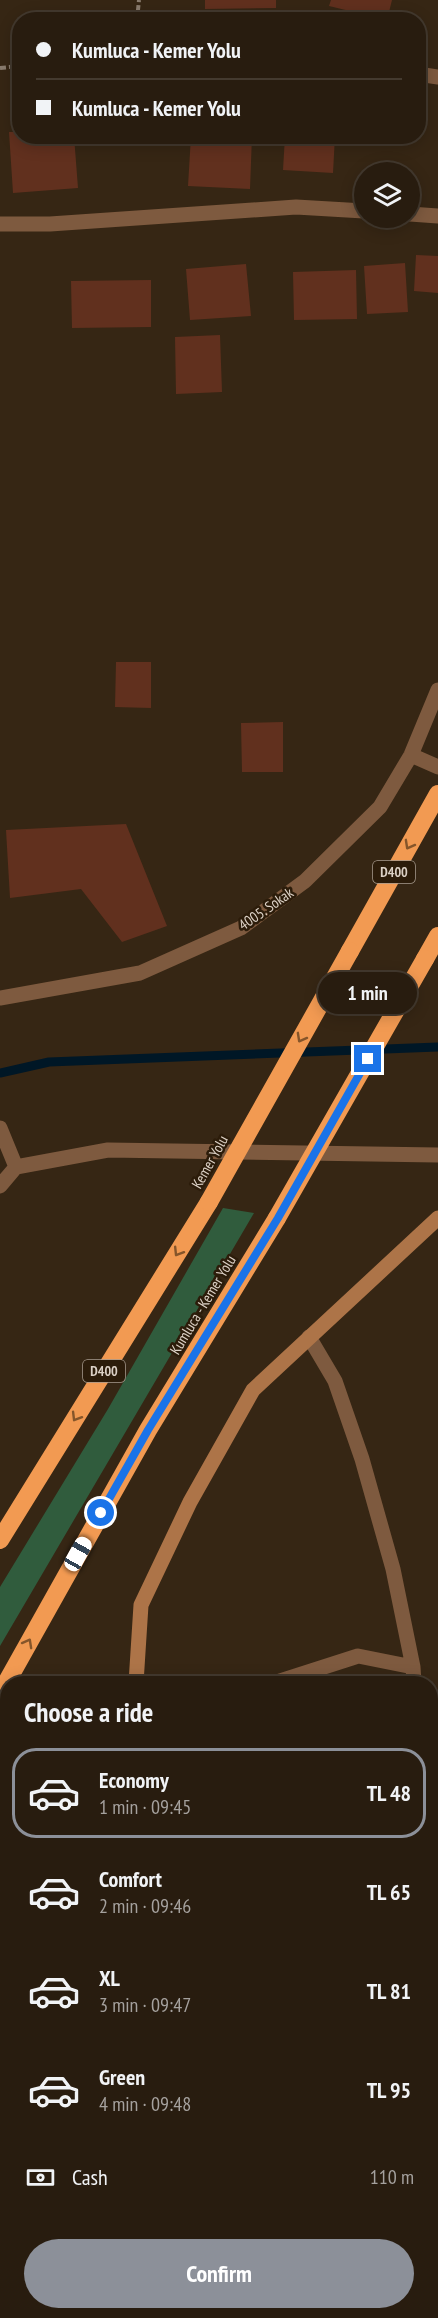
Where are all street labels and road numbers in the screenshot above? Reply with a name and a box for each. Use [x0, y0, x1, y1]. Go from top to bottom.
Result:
road number: D400 [373, 861, 415, 883]
street label: 4005. Sokak [235, 883, 297, 934]
street label: Kemer Yolu [187, 1132, 232, 1192]
street label: Kumluca - Kemer Yolu [165, 1252, 240, 1358]
road number: D400 [83, 1360, 125, 1382]

